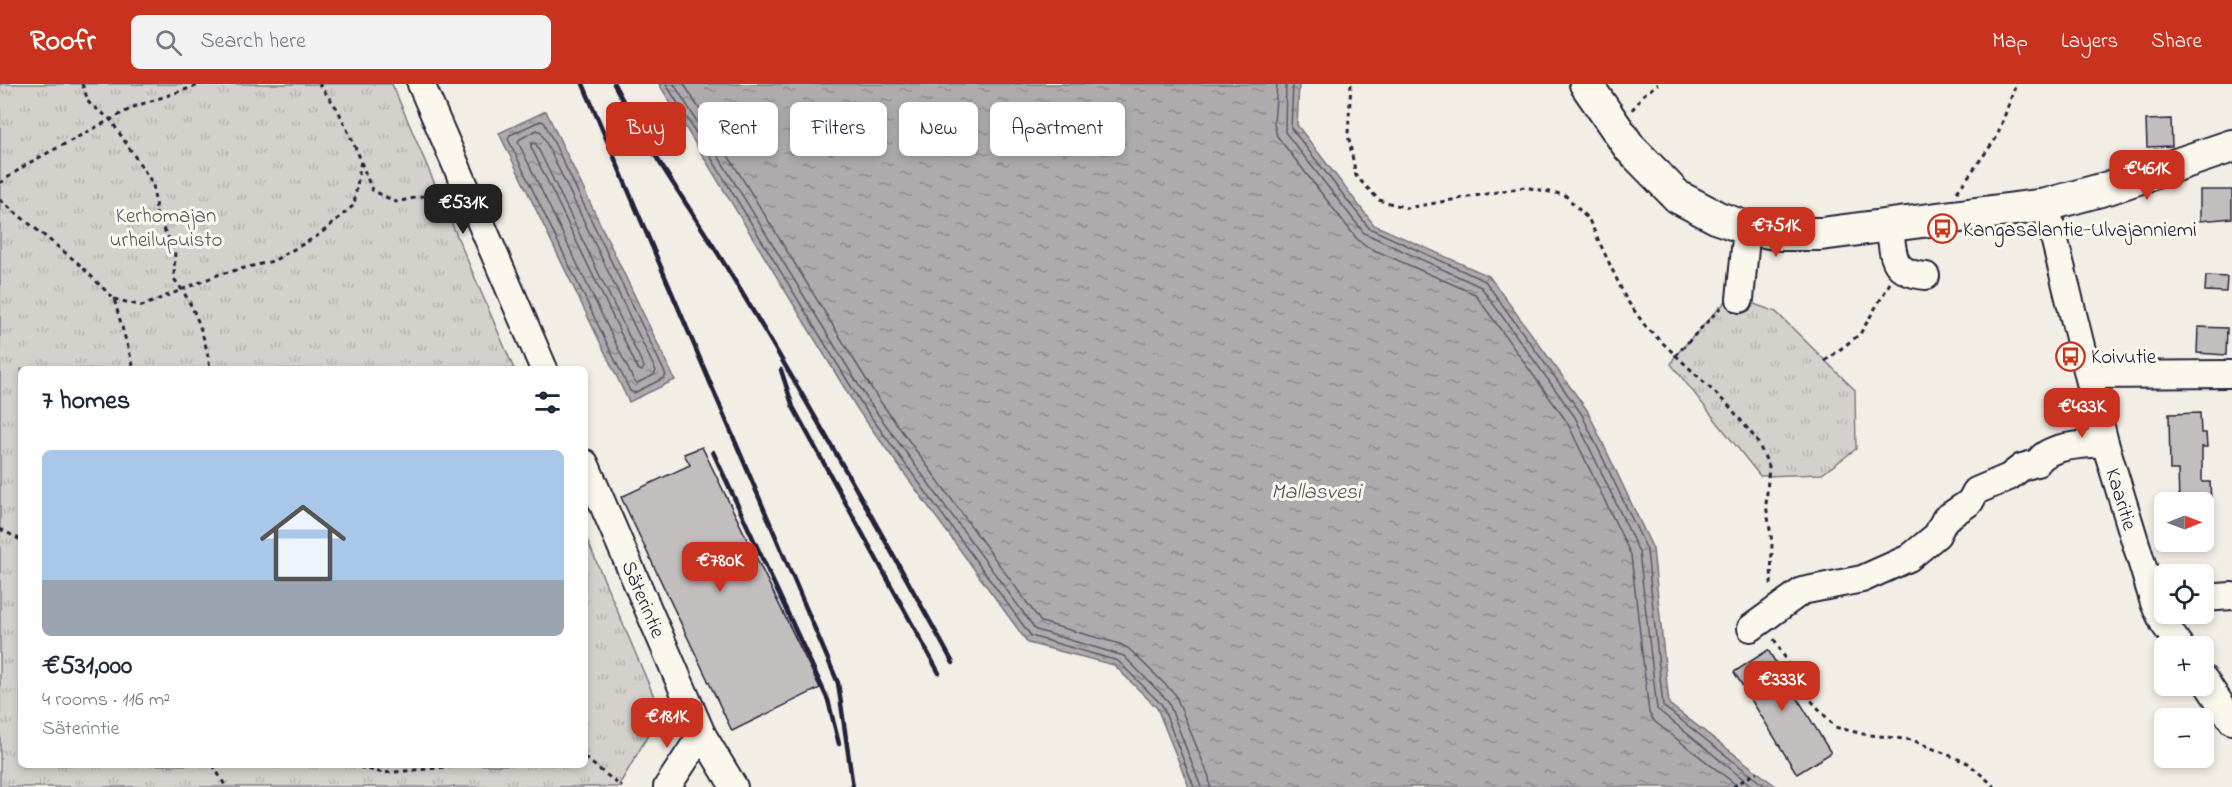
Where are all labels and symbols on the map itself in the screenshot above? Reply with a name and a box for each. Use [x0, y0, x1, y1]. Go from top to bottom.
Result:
pin: €461K [2105, 150, 2189, 201]
pin: €531K [421, 184, 505, 235]
park label: Kerhomajan urheilupuisto [110, 202, 223, 256]
pin: €751K [1734, 207, 1818, 258]
bus stop icon: Kangasalantie-Ulvajanniemi [1926, 213, 1958, 245]
place label: Kangasalantie-Ulvajanniemi [1963, 216, 2197, 248]
bus stop icon: Koivutie [2054, 340, 2086, 372]
place label: Koivutie [2091, 343, 2157, 373]
pin: €433K [2040, 388, 2124, 439]
street label: Kaaritie [2096, 465, 2144, 535]
water label: Mallasvesi [1271, 477, 1363, 509]
north arrow [2154, 492, 2214, 552]
pin: €780K [678, 542, 762, 593]
street label: Säterintie [612, 556, 672, 644]
pin: €333K [1740, 661, 1824, 712]
pin: €181K [625, 698, 709, 749]

